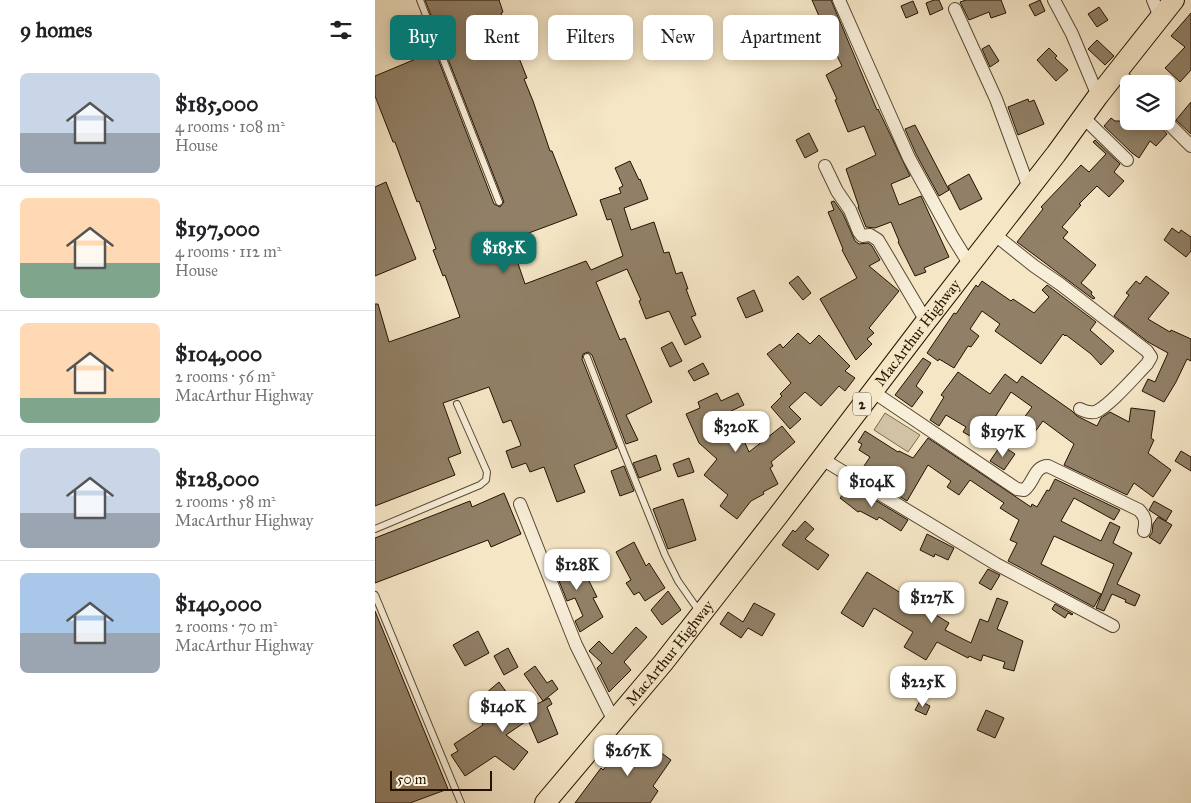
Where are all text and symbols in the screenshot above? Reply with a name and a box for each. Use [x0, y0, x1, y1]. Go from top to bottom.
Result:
chip: Buy [390, 15, 456, 60]
chip: Rent [466, 15, 538, 60]
chip: Filters [548, 15, 633, 60]
chip: New [643, 15, 713, 60]
chip: Apartment [723, 15, 839, 60]
icon: filters [327, 16, 355, 44]
text: 9 homes [20, 17, 92, 43]
map controls [1120, 75, 1175, 130]
button: layers [1120, 75, 1175, 130]
text: $185,000 [175, 91, 258, 117]
icon: home [60, 93, 120, 153]
text: 4 rooms · 108 m² [175, 117, 285, 136]
text: House [175, 136, 218, 155]
text: $197,000 [175, 216, 260, 242]
icon: home [60, 218, 120, 278]
pin: $185K [469, 232, 539, 274]
text: $185K [482, 238, 526, 257]
text: 4 rooms · 112 m² [175, 242, 281, 261]
text: House [175, 261, 218, 280]
street label: MacArthur Highway [871, 275, 965, 390]
text: $104,000 [175, 341, 262, 367]
icon: home [60, 343, 120, 403]
text: 2 rooms · 56 m² [175, 367, 275, 386]
text: MacArthur Highway [175, 386, 313, 405]
road number: 2 [853, 392, 871, 416]
pin: $320K [701, 410, 771, 453]
pin: $197K [968, 416, 1038, 458]
text: $320K [714, 417, 758, 436]
text: $197K [981, 422, 1025, 441]
text: $128,000 [175, 466, 260, 492]
pin: $104K [837, 466, 907, 508]
icon: home [60, 468, 120, 528]
text: $104K [849, 472, 895, 491]
text: 2 rooms · 58 m² [175, 492, 276, 511]
text: MacArthur Highway [175, 511, 313, 530]
pin: $128K [542, 548, 612, 591]
text: $128K [555, 555, 599, 574]
pin: $127K [897, 582, 967, 624]
text: $127K [910, 588, 954, 607]
text: $140,000 [175, 591, 262, 617]
icon: home [60, 593, 120, 653]
street label: MacArthur Highway [622, 596, 718, 709]
text: 2 rooms · 70 m² [175, 617, 278, 636]
text: MacArthur Highway [175, 636, 313, 655]
pin: $225K [888, 666, 958, 708]
text: $225K [901, 672, 945, 691]
pin: $140K [468, 690, 538, 733]
text: $140K [480, 697, 526, 716]
pin: $267K [593, 734, 663, 777]
text: $267K [605, 741, 651, 760]
scale bar [390, 768, 493, 791]
text: 50 m [397, 771, 426, 788]

